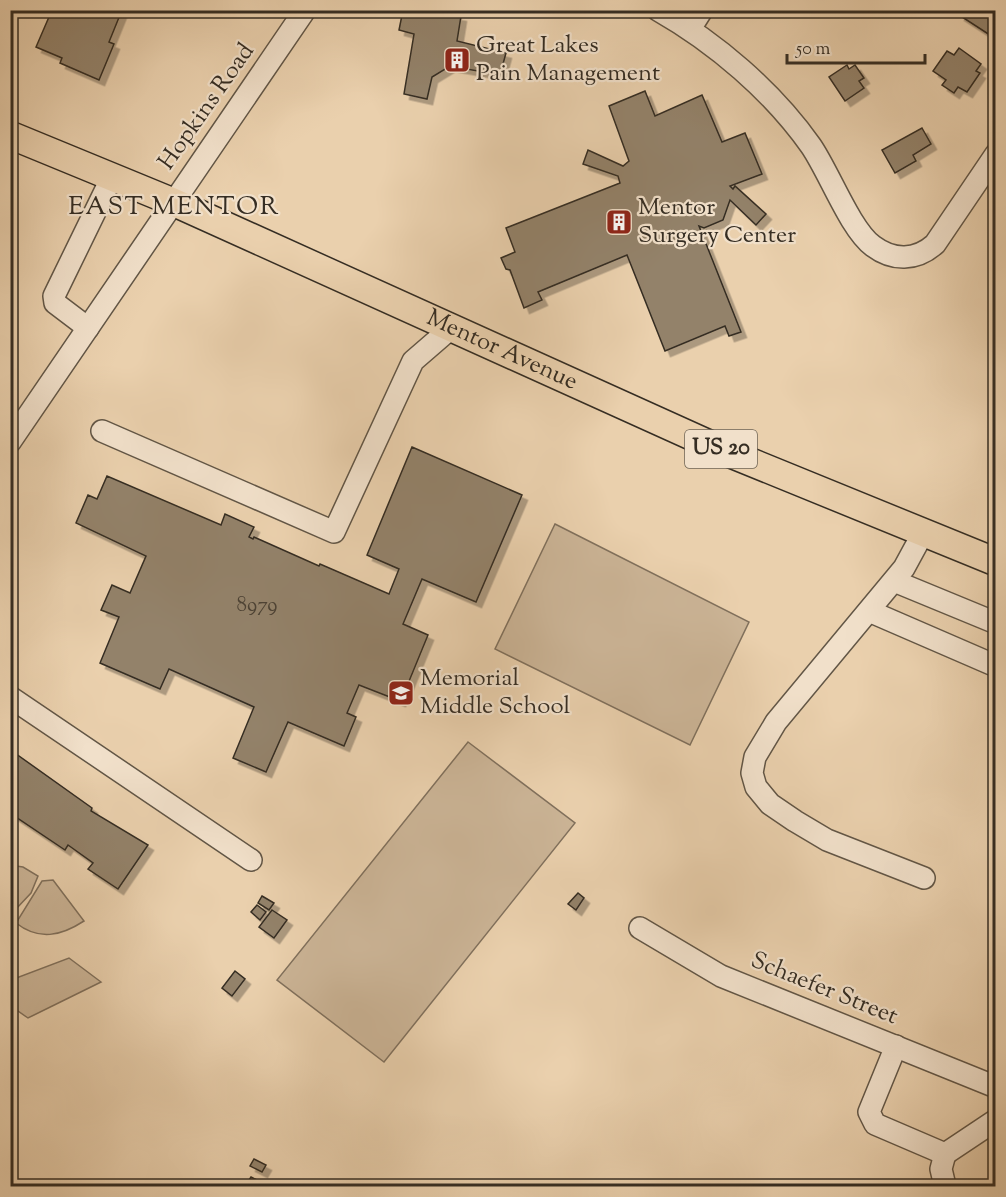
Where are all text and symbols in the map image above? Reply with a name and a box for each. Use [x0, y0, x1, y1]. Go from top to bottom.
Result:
scale bar [787, 27, 925, 65]
place label: Great Lakes Pain Management [476, 29, 660, 91]
street label: Hopkins Road [151, 36, 264, 177]
text: 50 m [795, 37, 831, 63]
building icon: Great Lakes Pain Management [442, 45, 472, 75]
district label: EAST MENTOR [68, 189, 280, 226]
place label: Mentor Surgery Center [638, 191, 796, 253]
building icon: Mentor Surgery Center [604, 207, 634, 237]
street label: Mentor Avenue [421, 302, 583, 399]
road number: US 20 [685, 430, 757, 468]
house number: 8979 [236, 591, 278, 621]
place label: Memorial Middle School [420, 662, 570, 724]
school or university icon: Memorial Middle School [386, 678, 416, 708]
street label: Schaefer Street [745, 944, 903, 1034]

